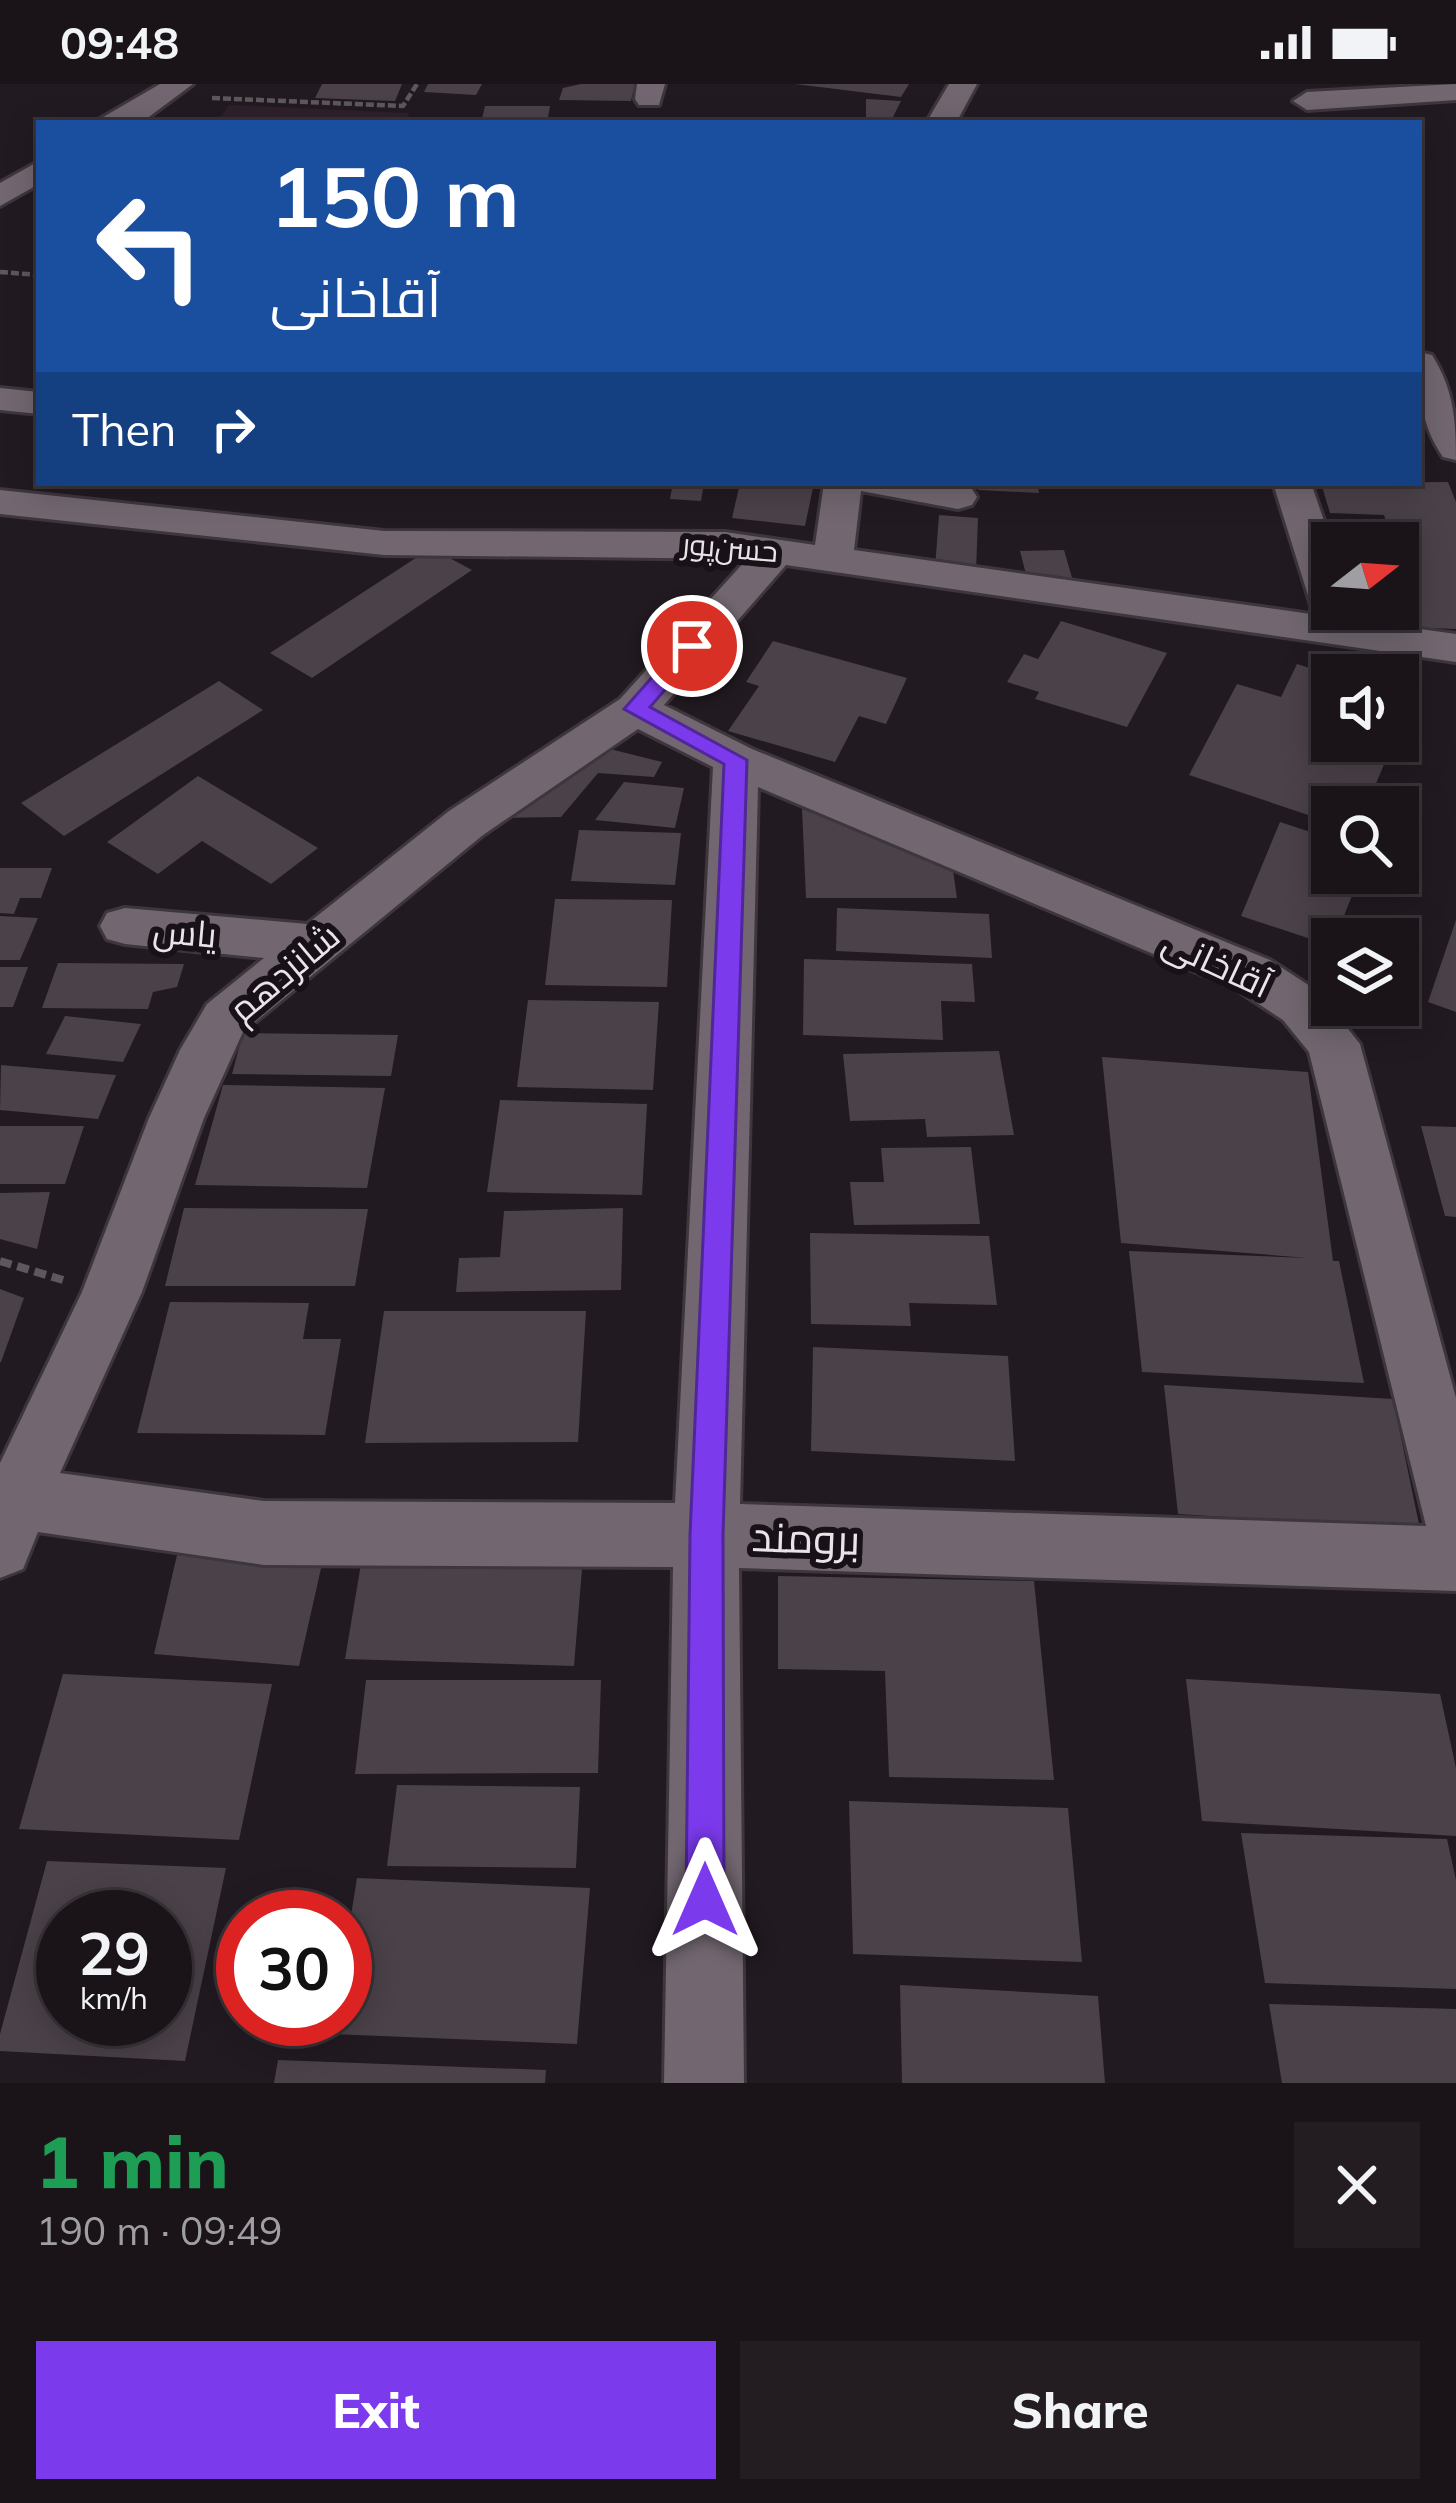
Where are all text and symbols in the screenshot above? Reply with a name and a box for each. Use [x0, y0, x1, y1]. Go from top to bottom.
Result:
text: 09:48 [60, 14, 179, 70]
text: 150 m [270, 143, 520, 248]
icon: left [72, 168, 228, 324]
text: آقاخانی [270, 263, 441, 331]
icon: right [200, 396, 266, 462]
text: Then [72, 401, 176, 457]
north arrow [1311, 522, 1419, 630]
map controls [1311, 522, 1419, 1026]
street label: حسن‌پور [678, 524, 780, 571]
pin [641, 595, 743, 697]
icon: arrive [659, 613, 725, 679]
button: sound [1311, 654, 1419, 762]
button: search [1311, 786, 1419, 894]
street label: یاس [151, 906, 219, 957]
street label: شانزدهم [219, 912, 350, 1033]
street label: آقاخانی [1156, 918, 1279, 1007]
button: layers [1311, 918, 1419, 1026]
street label: برومند [751, 1509, 861, 1566]
position arrow [642, 1837, 768, 1963]
speed limit sign: 30 [216, 1890, 372, 2046]
text: 29 [78, 1915, 150, 1990]
text: km/h [80, 1979, 148, 2017]
text: 1 min [36, 2116, 229, 2206]
button: close [1294, 2122, 1420, 2248]
text: 190 m · 09:49 [36, 2206, 282, 2255]
button: Exit [36, 2341, 716, 2479]
button: Share [740, 2341, 1420, 2479]

